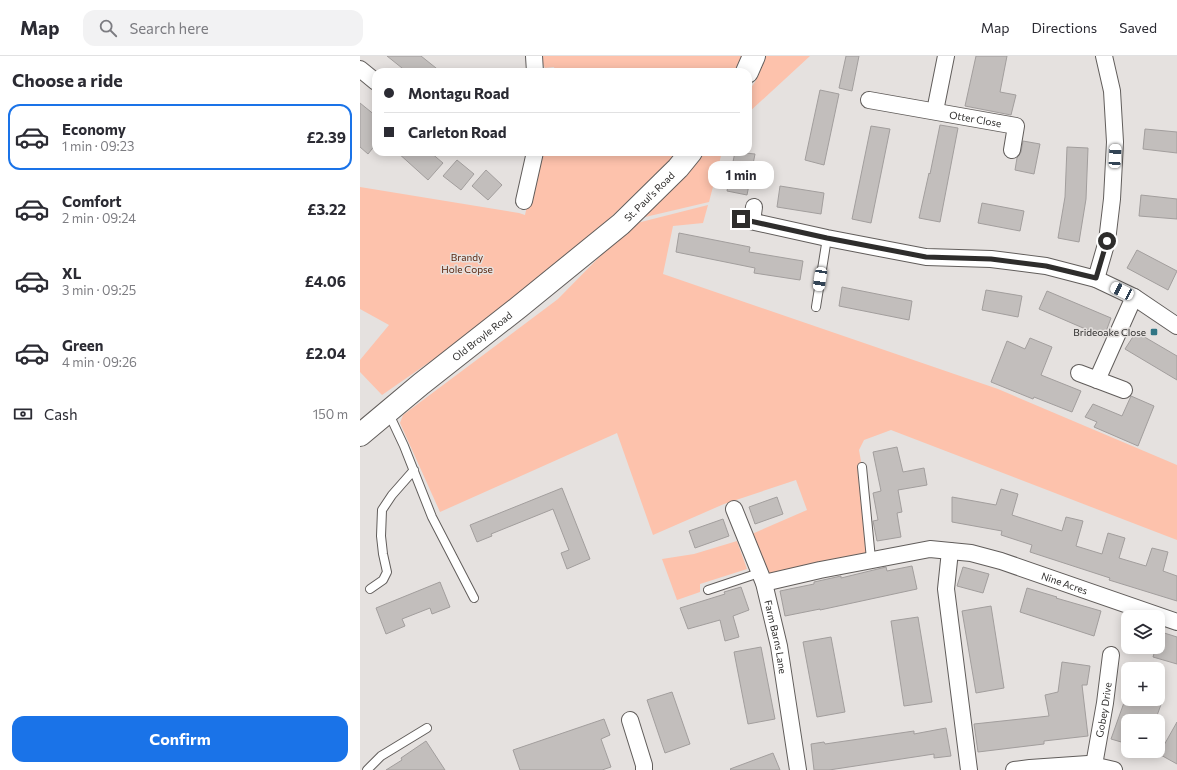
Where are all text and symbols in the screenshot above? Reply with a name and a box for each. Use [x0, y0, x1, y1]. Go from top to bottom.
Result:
search box [83, 10, 363, 46]
text: Map [20, 16, 59, 39]
icon: search [97, 17, 119, 39]
text: Search here [129, 19, 209, 37]
text: Map [981, 19, 1010, 36]
text: Directions [1032, 19, 1097, 36]
text: Saved [1119, 19, 1157, 36]
text: Choose a ride [12, 69, 123, 91]
text: Montagu Road [408, 84, 509, 102]
street label: Otter Close [948, 108, 1002, 129]
icon: car [14, 119, 50, 155]
text: Economy [62, 120, 126, 138]
text: Carleton Road [408, 123, 507, 141]
text: £2.39 [306, 128, 346, 146]
text: 1 min · 09:23 [62, 138, 134, 154]
car [1108, 144, 1122, 168]
callout: 1 min [708, 161, 774, 189]
text: 1 min [726, 167, 756, 183]
street label: St. Paul's Road [621, 169, 677, 224]
icon: car [14, 191, 50, 227]
text: Comfort [62, 192, 122, 210]
text: £3.22 [307, 200, 346, 218]
text: 2 min · 09:24 [62, 210, 136, 226]
route end [732, 210, 750, 228]
route start [1098, 232, 1116, 250]
park label: Brandy Hole Copse [441, 251, 493, 275]
icon: car [14, 263, 50, 299]
text: XL [62, 264, 81, 282]
car [812, 266, 828, 292]
text: £4.06 [305, 272, 346, 290]
car [1109, 280, 1135, 302]
text: 3 min · 09:25 [62, 282, 136, 298]
street label: Old Broyle Road [450, 309, 514, 363]
place label: Brideoake Close [1073, 326, 1146, 338]
marker: Brideoake Close [1149, 327, 1159, 337]
icon: car [14, 335, 50, 371]
text: Green [62, 336, 103, 354]
text: £2.04 [305, 344, 346, 362]
text: 4 min · 09:26 [62, 354, 137, 370]
icon: cash [12, 403, 34, 425]
text: Cash [44, 405, 78, 423]
text: 150 m [313, 406, 348, 422]
street label: Nine Acres [1040, 569, 1090, 597]
street label: Farm Barns Lane [762, 599, 789, 675]
map controls [1121, 610, 1165, 758]
button: layers [1121, 610, 1165, 654]
button: + [1121, 662, 1165, 706]
street label: Gobey Drive [1093, 682, 1114, 738]
button: − [1121, 714, 1165, 758]
button: Confirm [12, 716, 348, 762]

